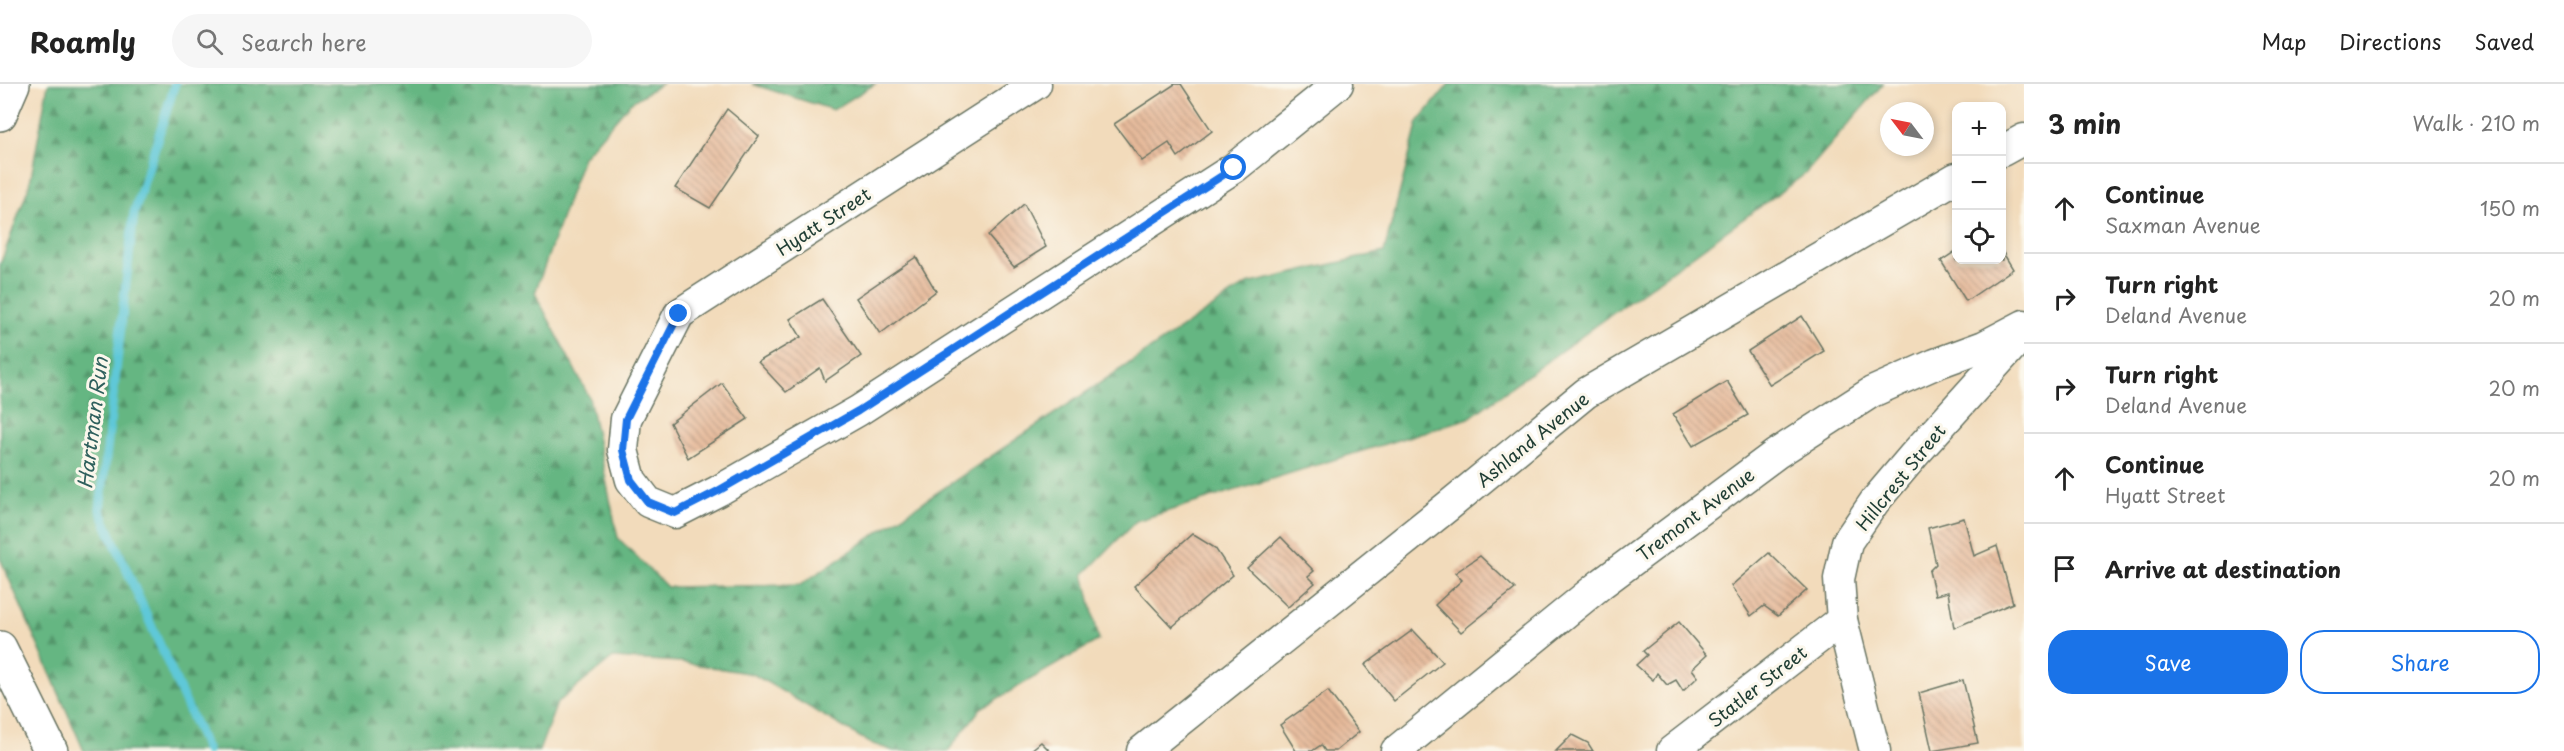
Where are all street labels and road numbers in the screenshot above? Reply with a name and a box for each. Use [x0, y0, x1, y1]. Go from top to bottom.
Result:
street label: Hyatt Street [770, 180, 876, 262]
street label: Ashland Avenue [1470, 385, 1594, 493]
street label: Hillcrest Street [1849, 418, 1951, 536]
street label: Tremont Avenue [1631, 461, 1759, 567]
street label: Statler Street [1702, 639, 1812, 733]

